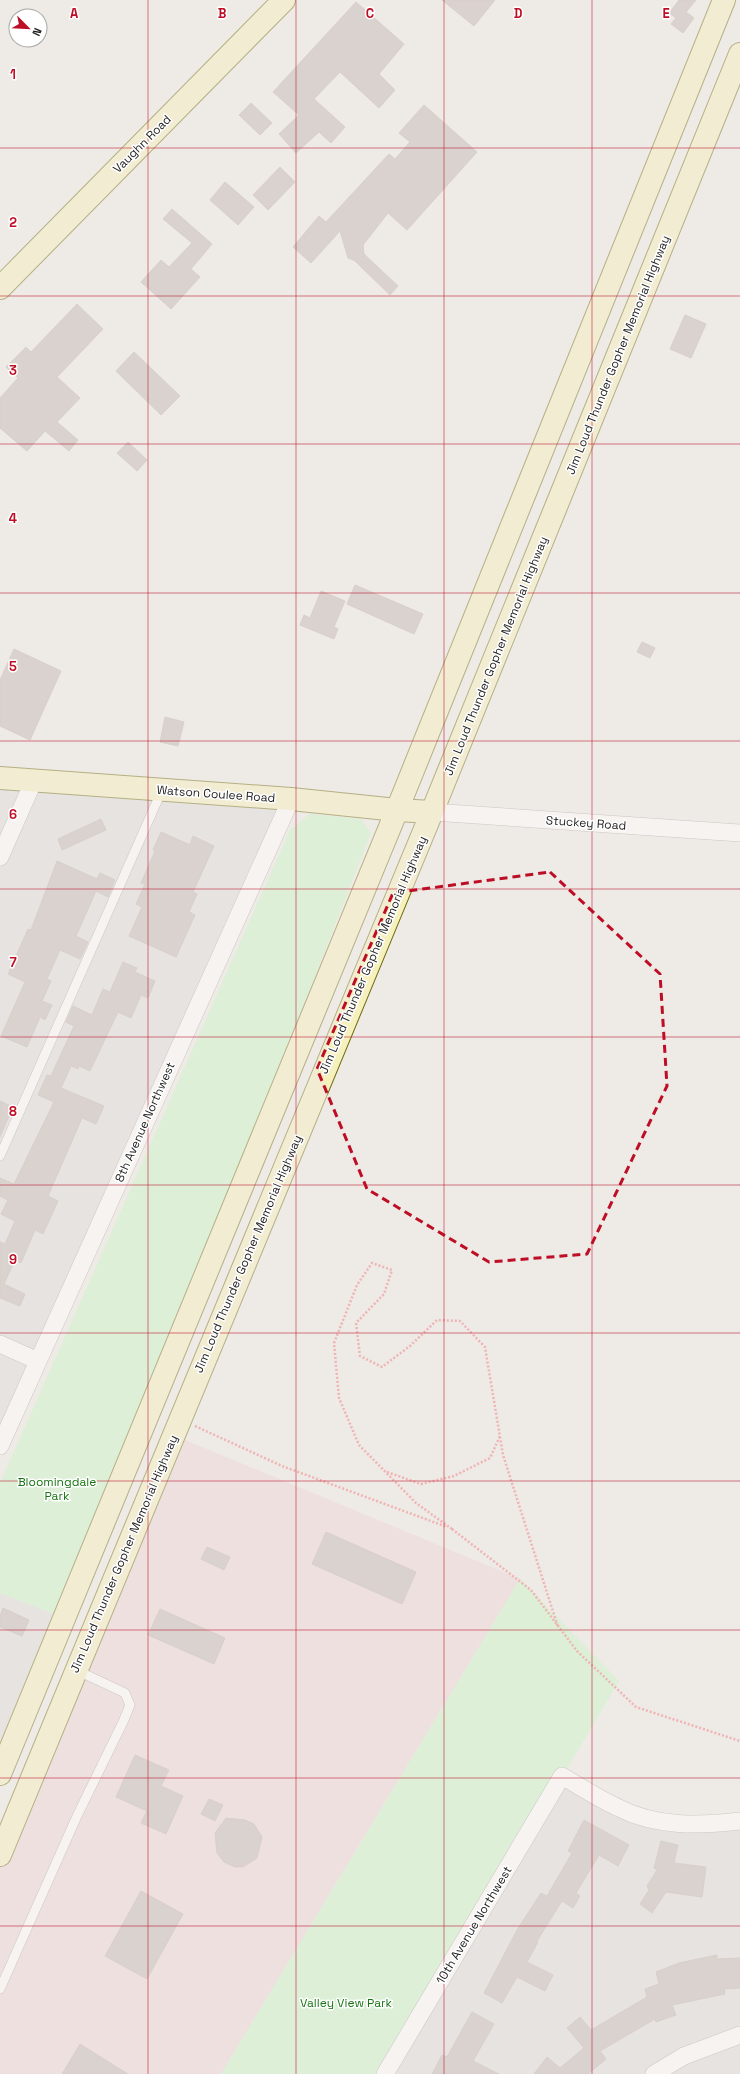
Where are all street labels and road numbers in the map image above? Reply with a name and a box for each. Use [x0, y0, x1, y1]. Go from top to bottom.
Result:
street label: Vaughn Road [109, 111, 175, 177]
street label: Jim Loud Thunder Gopher Memorial Highway [562, 233, 674, 477]
street label: Jim Loud Thunder Gopher Memorial Highway [440, 534, 552, 778]
street label: Watson Coulee Road [156, 782, 276, 806]
street label: Stuckey Road [545, 812, 627, 834]
street label: Jim Loud Thunder Gopher Memorial Highway [315, 834, 431, 1076]
street label: 8th Avenue Northwest [111, 1059, 179, 1185]
street label: Jim Loud Thunder Gopher Memorial Highway [190, 1133, 306, 1375]
street label: Jim Loud Thunder Gopher Memorial Highway [66, 1433, 182, 1675]
street label: 10th Avenue Northwest [432, 1863, 516, 1987]

